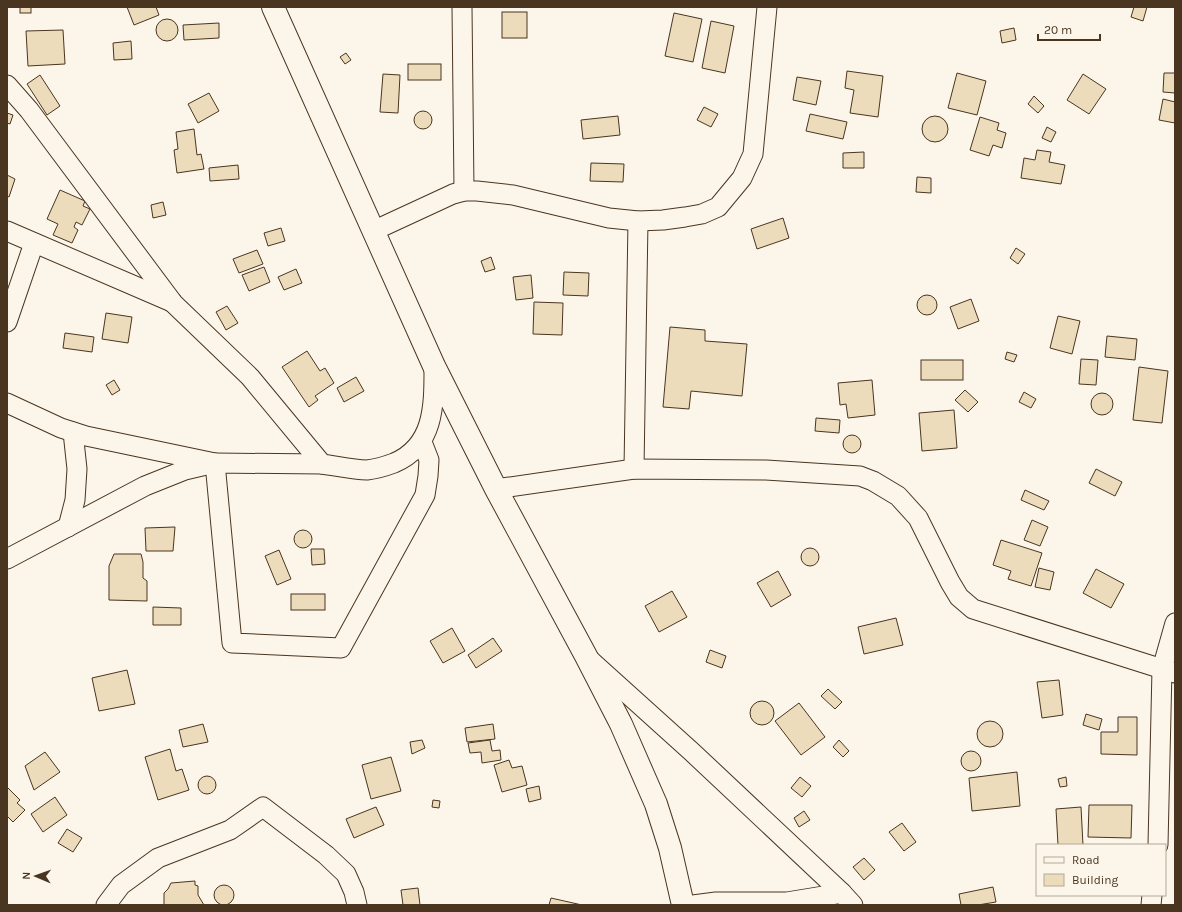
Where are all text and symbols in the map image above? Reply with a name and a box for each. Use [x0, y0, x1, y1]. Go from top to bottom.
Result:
scale bar [1038, 16, 1100, 42]
text: 20 m [1044, 23, 1072, 37]
legend [1036, 844, 1166, 896]
text: Road [1072, 853, 1100, 867]
north arrow [16, 856, 56, 896]
text: N [20, 871, 33, 880]
text: Building [1072, 873, 1119, 887]

